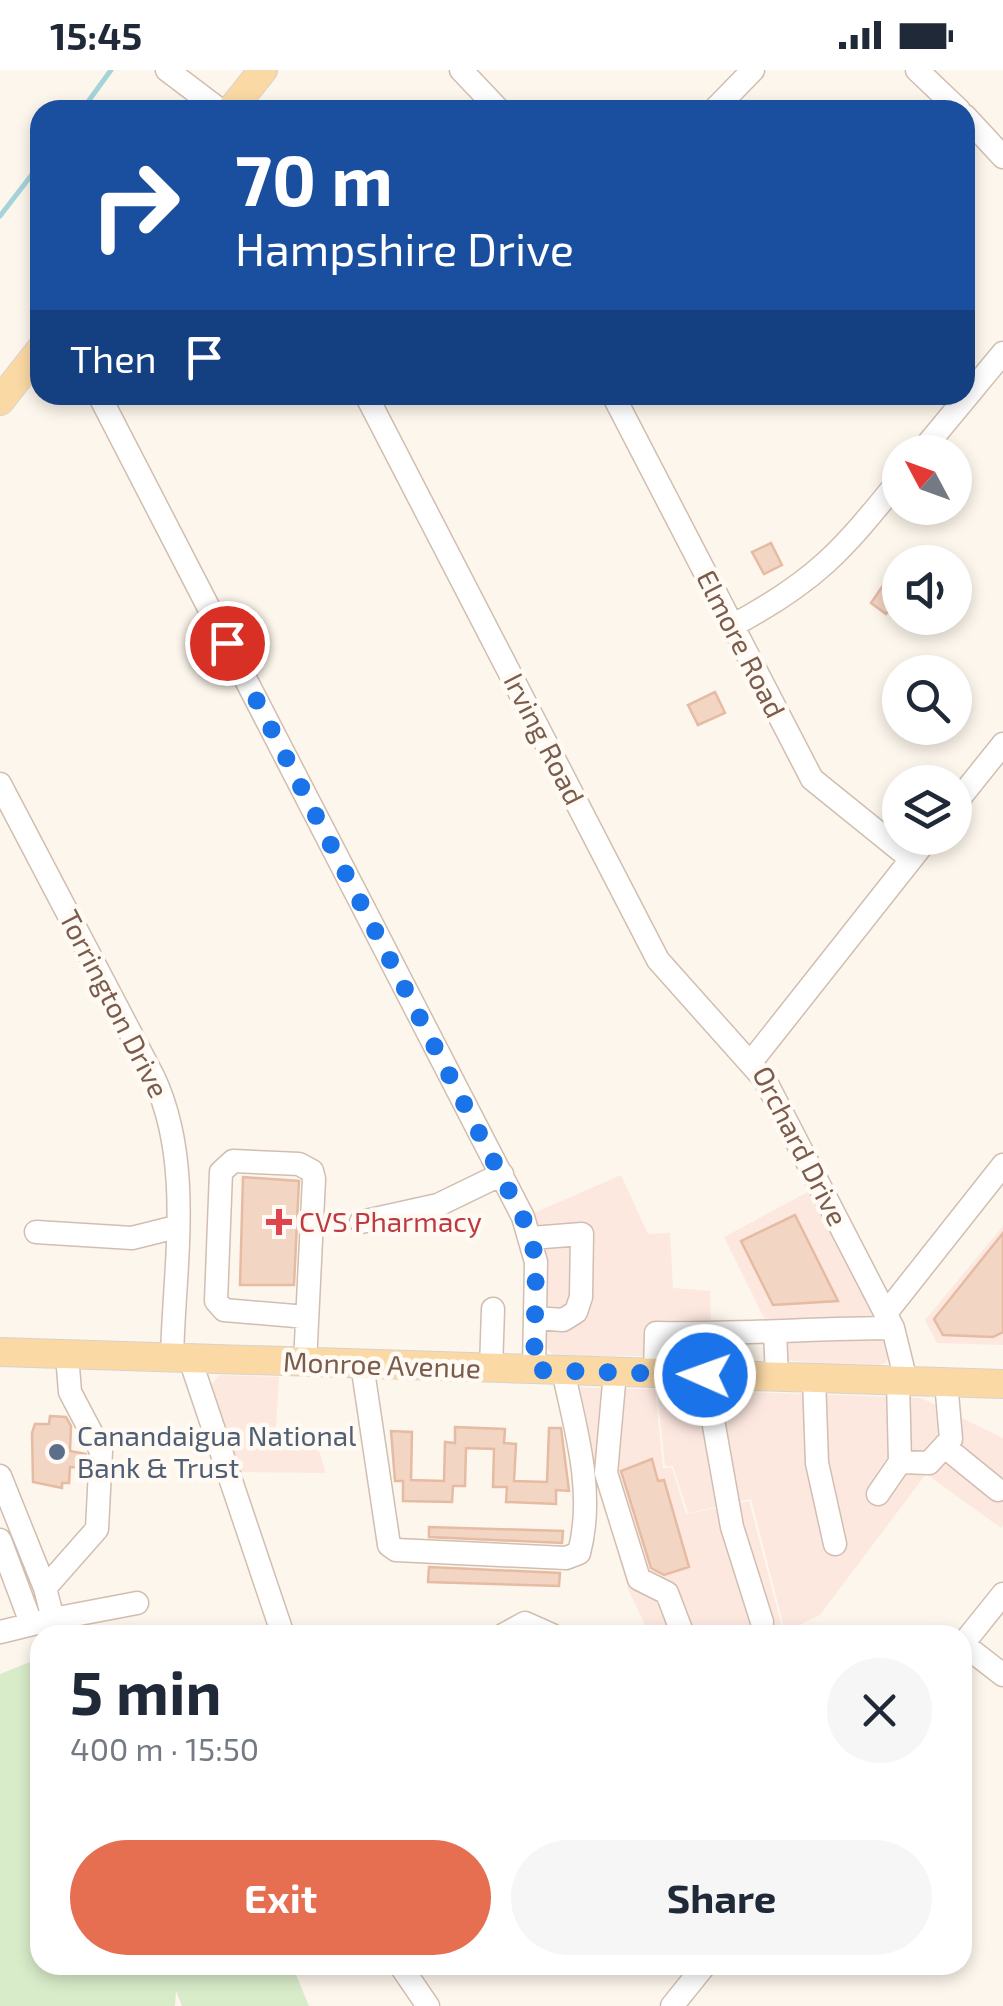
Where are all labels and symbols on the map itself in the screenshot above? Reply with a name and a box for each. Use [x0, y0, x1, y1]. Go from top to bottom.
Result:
north arrow [882, 435, 972, 525]
street label: Elmore Road [690, 564, 794, 723]
pin [185, 601, 270, 686]
street label: Irving Road [497, 667, 592, 810]
street label: Torrington Drive [53, 904, 177, 1103]
street label: Orchard Drive [746, 1060, 856, 1231]
place label: CVS Pharmacy [299, 1204, 482, 1238]
marker: CVS Pharmacy [268, 1211, 290, 1233]
position arrow [653, 1323, 757, 1427]
street label: Monroe Avenue [283, 1344, 482, 1384]
place label: Canandaigua National Bank & Trust [77, 1418, 357, 1484]
marker: Canandaigua National Bank & Trust [46, 1441, 68, 1463]

